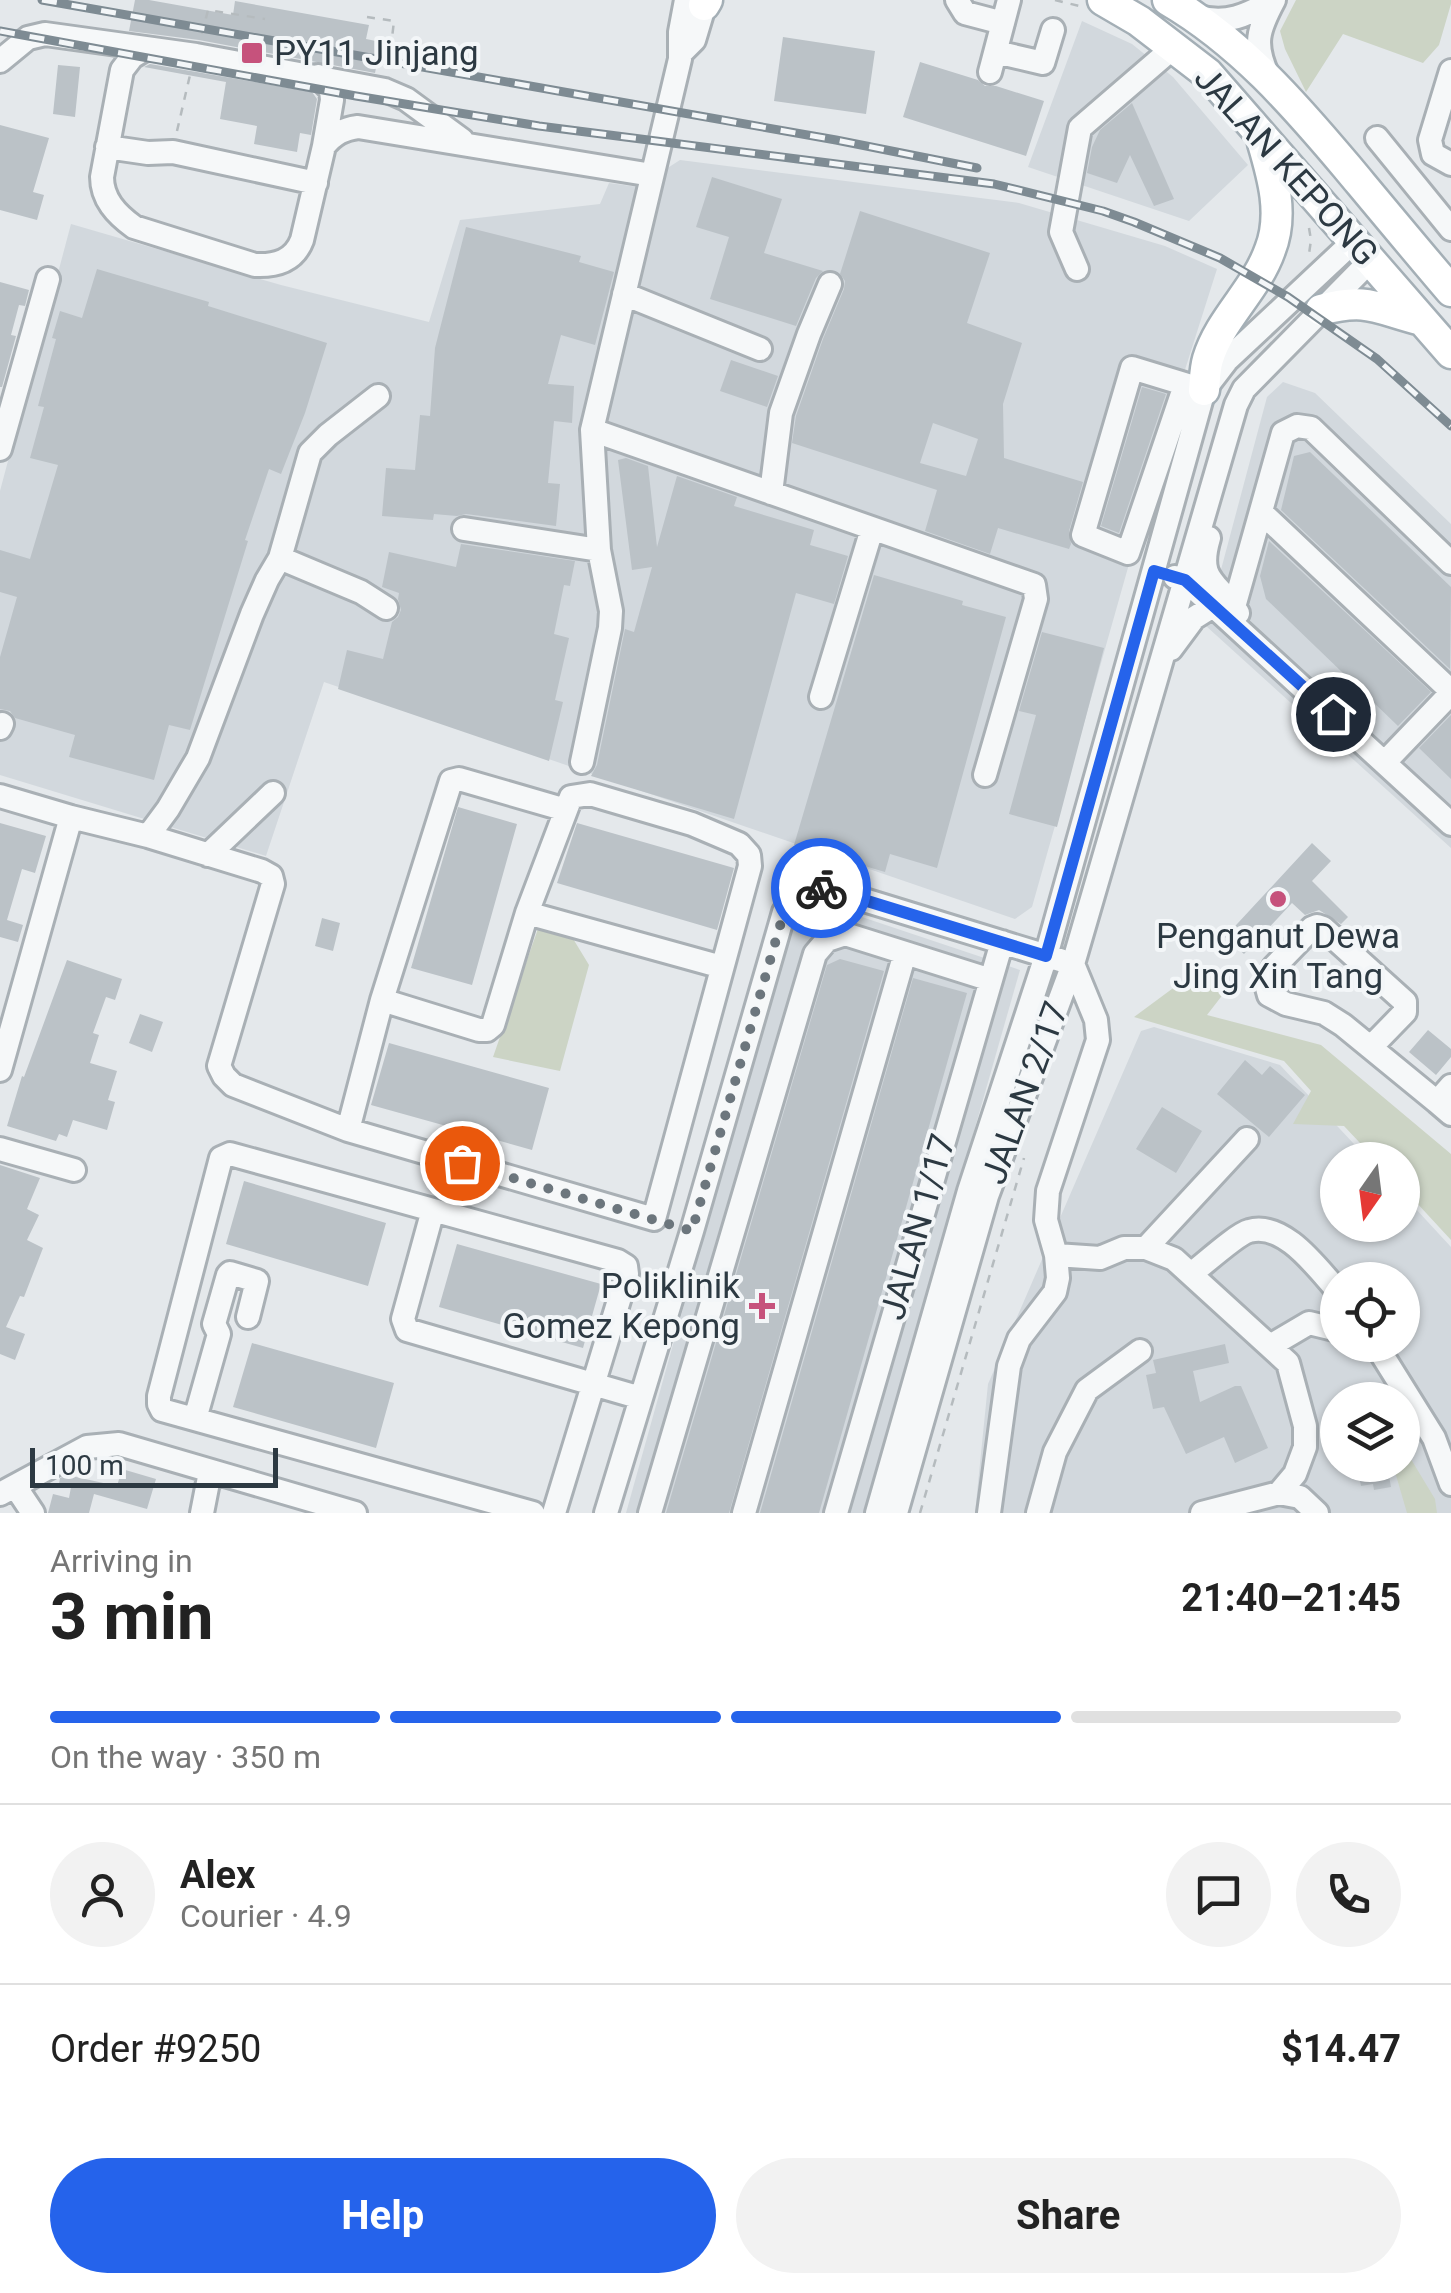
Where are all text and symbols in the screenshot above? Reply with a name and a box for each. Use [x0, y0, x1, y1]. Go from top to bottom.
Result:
place label: PY11 Jinjang [274, 33, 479, 74]
marker: PY11 Jinjang [239, 40, 265, 66]
street label: JALAN KEPONG [1186, 58, 1386, 274]
pin [1291, 672, 1376, 757]
icon: home [1306, 687, 1361, 742]
courier [771, 838, 871, 938]
icon: bike [794, 861, 849, 916]
marker: Penganut Dewa Jing Xin Tang [1267, 888, 1289, 910]
place label: Penganut Dewa Jing Xin Tang [1156, 916, 1400, 997]
street label: JALAN 2/17 [973, 996, 1077, 1190]
pin [420, 1121, 505, 1206]
street label: JALAN 1/17 [872, 1130, 964, 1324]
icon: bag [435, 1136, 490, 1191]
north arrow [1320, 1142, 1420, 1242]
map controls [1320, 1142, 1420, 1482]
button: locate [1320, 1262, 1420, 1362]
place label: Poliklinik Gomez Kepong [502, 1266, 740, 1347]
marker: Poliklinik Gomez Kepong [749, 1293, 775, 1319]
button: layers [1320, 1382, 1420, 1482]
scale bar [30, 1443, 278, 1488]
text: 100 m [45, 1449, 124, 1482]
text: Arriving in [50, 1542, 193, 1580]
text: 21:40–21:45 [1181, 1576, 1401, 1620]
text: 3 min [50, 1579, 213, 1655]
text: On the way · 350 m [50, 1738, 321, 1776]
button: person [50, 1842, 155, 1947]
button: chat [1166, 1842, 1271, 1947]
button: phone [1296, 1842, 1401, 1947]
text: Alex [180, 1853, 255, 1897]
text: Courier · 4.9 [180, 1897, 352, 1935]
text: Order #9250 [50, 2027, 261, 2071]
text: $14.47 [1281, 2027, 1401, 2071]
button: Help [50, 2158, 716, 2273]
button: Share [736, 2158, 1401, 2273]

